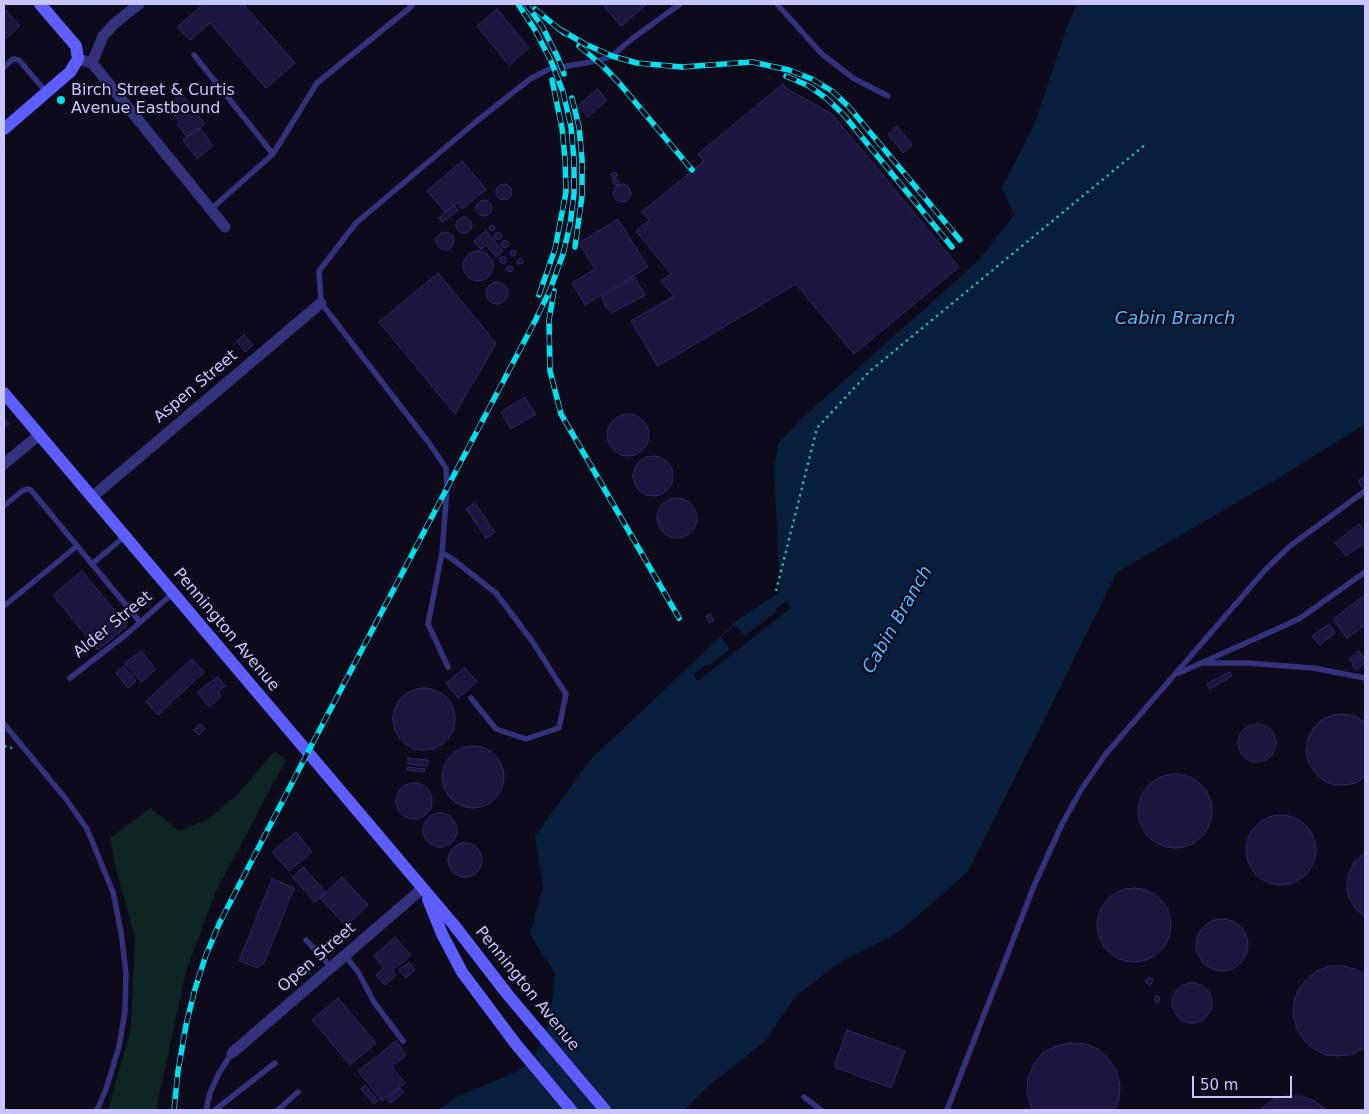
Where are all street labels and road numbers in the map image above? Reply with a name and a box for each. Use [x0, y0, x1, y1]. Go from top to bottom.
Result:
street label: Aspen Street [150, 347, 242, 427]
street label: Pennington Avenue [169, 565, 283, 695]
street label: Alder Street [70, 587, 156, 663]
street label: Open Street [274, 919, 360, 997]
street label: Pennington Avenue [471, 923, 583, 1055]

